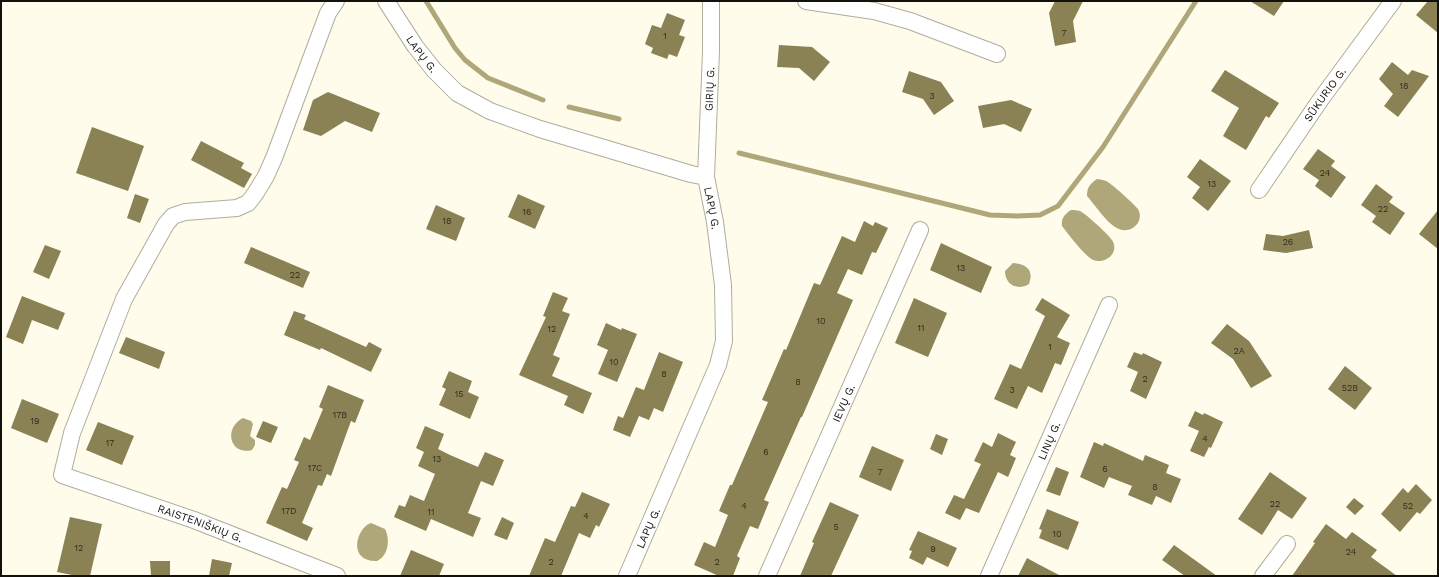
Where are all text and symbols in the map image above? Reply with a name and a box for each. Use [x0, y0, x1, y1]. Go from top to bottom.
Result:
house number: 7 [1061, 28, 1067, 38]
house number: 1 [663, 31, 667, 41]
street label: LAPŲ G. [403, 33, 440, 75]
street label: SŪKURIO G. [1302, 65, 1349, 124]
street label: GIRIŲ G. [703, 67, 717, 111]
house number: 18 [1399, 81, 1409, 91]
house number: 3 [929, 91, 935, 101]
house number: 24 [1320, 168, 1331, 178]
house number: 13 [1208, 179, 1216, 189]
street label: LAPŲ G. [701, 186, 722, 230]
house number: 22 [1378, 204, 1388, 214]
house number: 16 [523, 207, 531, 217]
house number: 18 [442, 216, 452, 226]
house number: 26 [1283, 237, 1293, 247]
house number: 13 [957, 263, 965, 273]
house number: 22 [290, 270, 300, 280]
house number: 10 [816, 316, 826, 326]
house number: 11 [917, 323, 925, 333]
house number: 12 [548, 324, 556, 334]
house number: 1 [1048, 342, 1052, 352]
house number: 2A [1233, 346, 1245, 356]
house number: 10 [609, 357, 619, 367]
house number: 8 [661, 369, 667, 379]
house number: 2 [1142, 374, 1148, 384]
house number: 8 [795, 377, 801, 387]
street label: IEVŲ G. [830, 382, 858, 424]
house number: 52B [1342, 383, 1358, 393]
house number: 3 [1009, 385, 1015, 395]
house number: 15 [455, 389, 463, 399]
house number: 17B [333, 410, 347, 420]
house number: 19 [30, 416, 40, 426]
street label: LINŲ G. [1035, 420, 1064, 462]
house number: 4 [1202, 434, 1208, 444]
house number: 17 [106, 438, 114, 448]
house number: 6 [763, 447, 769, 457]
house number: 13 [433, 454, 441, 464]
house number: 17C [308, 463, 322, 473]
house number: 6 [1102, 464, 1108, 474]
house number: 7 [877, 467, 883, 477]
house number: 8 [1152, 482, 1158, 492]
house number: 22 [1270, 499, 1280, 509]
house number: 4 [741, 501, 747, 511]
house number: 52 [1403, 501, 1413, 511]
street label: RAISTENIŠKIŲ G. [156, 502, 244, 545]
house number: 17D [281, 506, 297, 516]
street label: LAPŲ G. [634, 506, 663, 550]
house number: 11 [427, 507, 435, 517]
house number: 4 [583, 511, 589, 521]
house number: 5 [833, 522, 839, 532]
house number: 10 [1052, 529, 1062, 539]
house number: 12 [75, 543, 83, 553]
house number: 9 [930, 544, 936, 554]
house number: 24 [1346, 547, 1357, 557]
house number: 2 [548, 557, 554, 567]
house number: 2 [714, 557, 720, 567]

